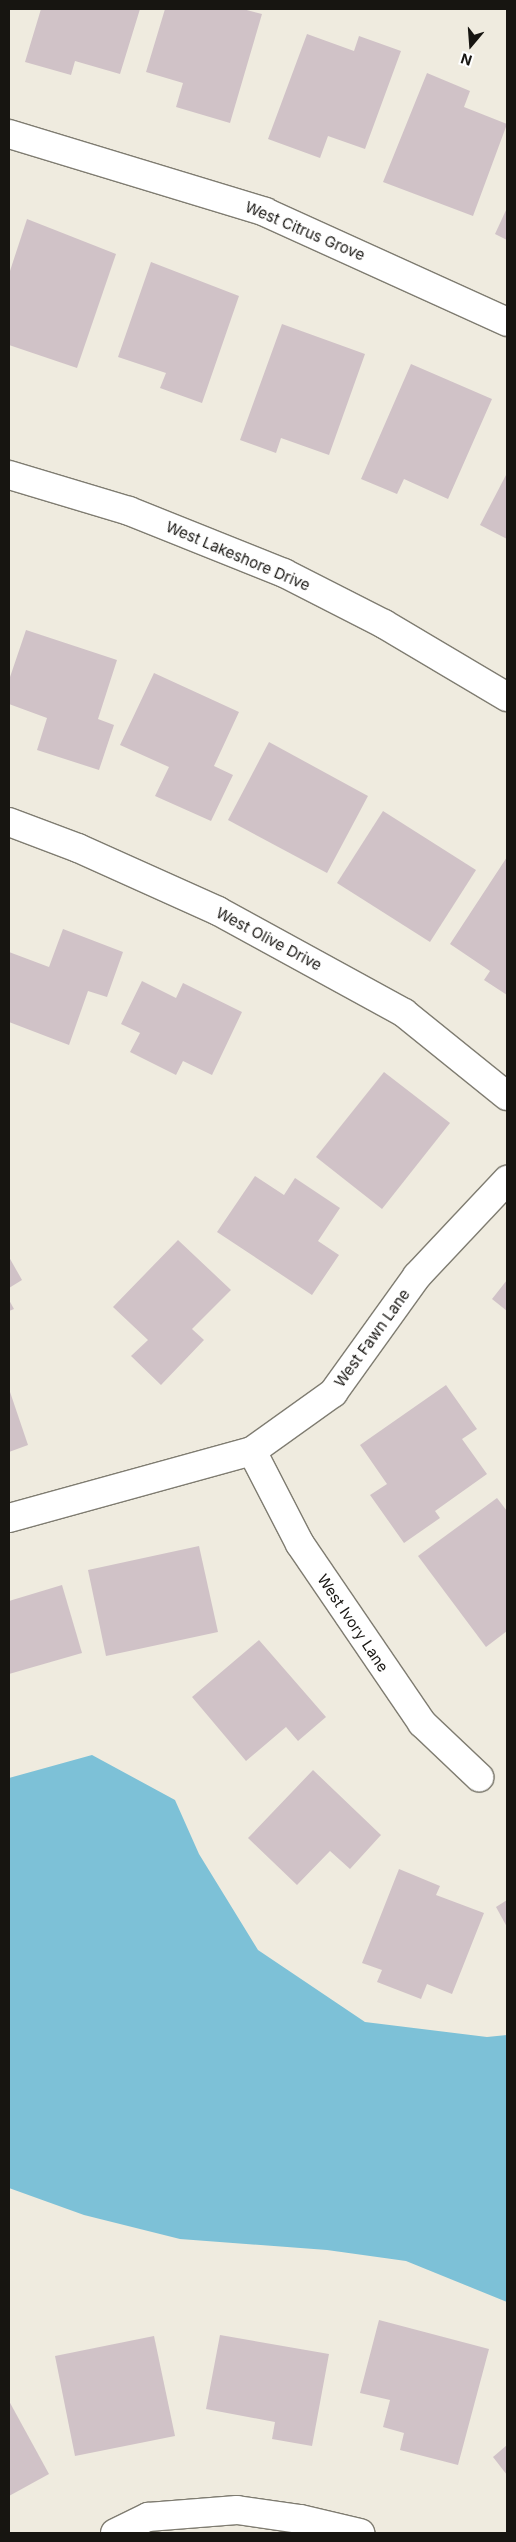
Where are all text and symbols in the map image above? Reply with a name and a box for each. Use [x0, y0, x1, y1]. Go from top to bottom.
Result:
north arrow [446, 20, 496, 70]
text: N [459, 50, 474, 69]
street label: West Citrus Grove [243, 198, 367, 264]
street label: West Lakeshore Drive [163, 517, 313, 595]
street label: West Olive Drive [213, 904, 325, 974]
street label: West Fawn Lane [330, 1286, 414, 1390]
street label: West Ivory Lane [314, 1571, 392, 1675]

